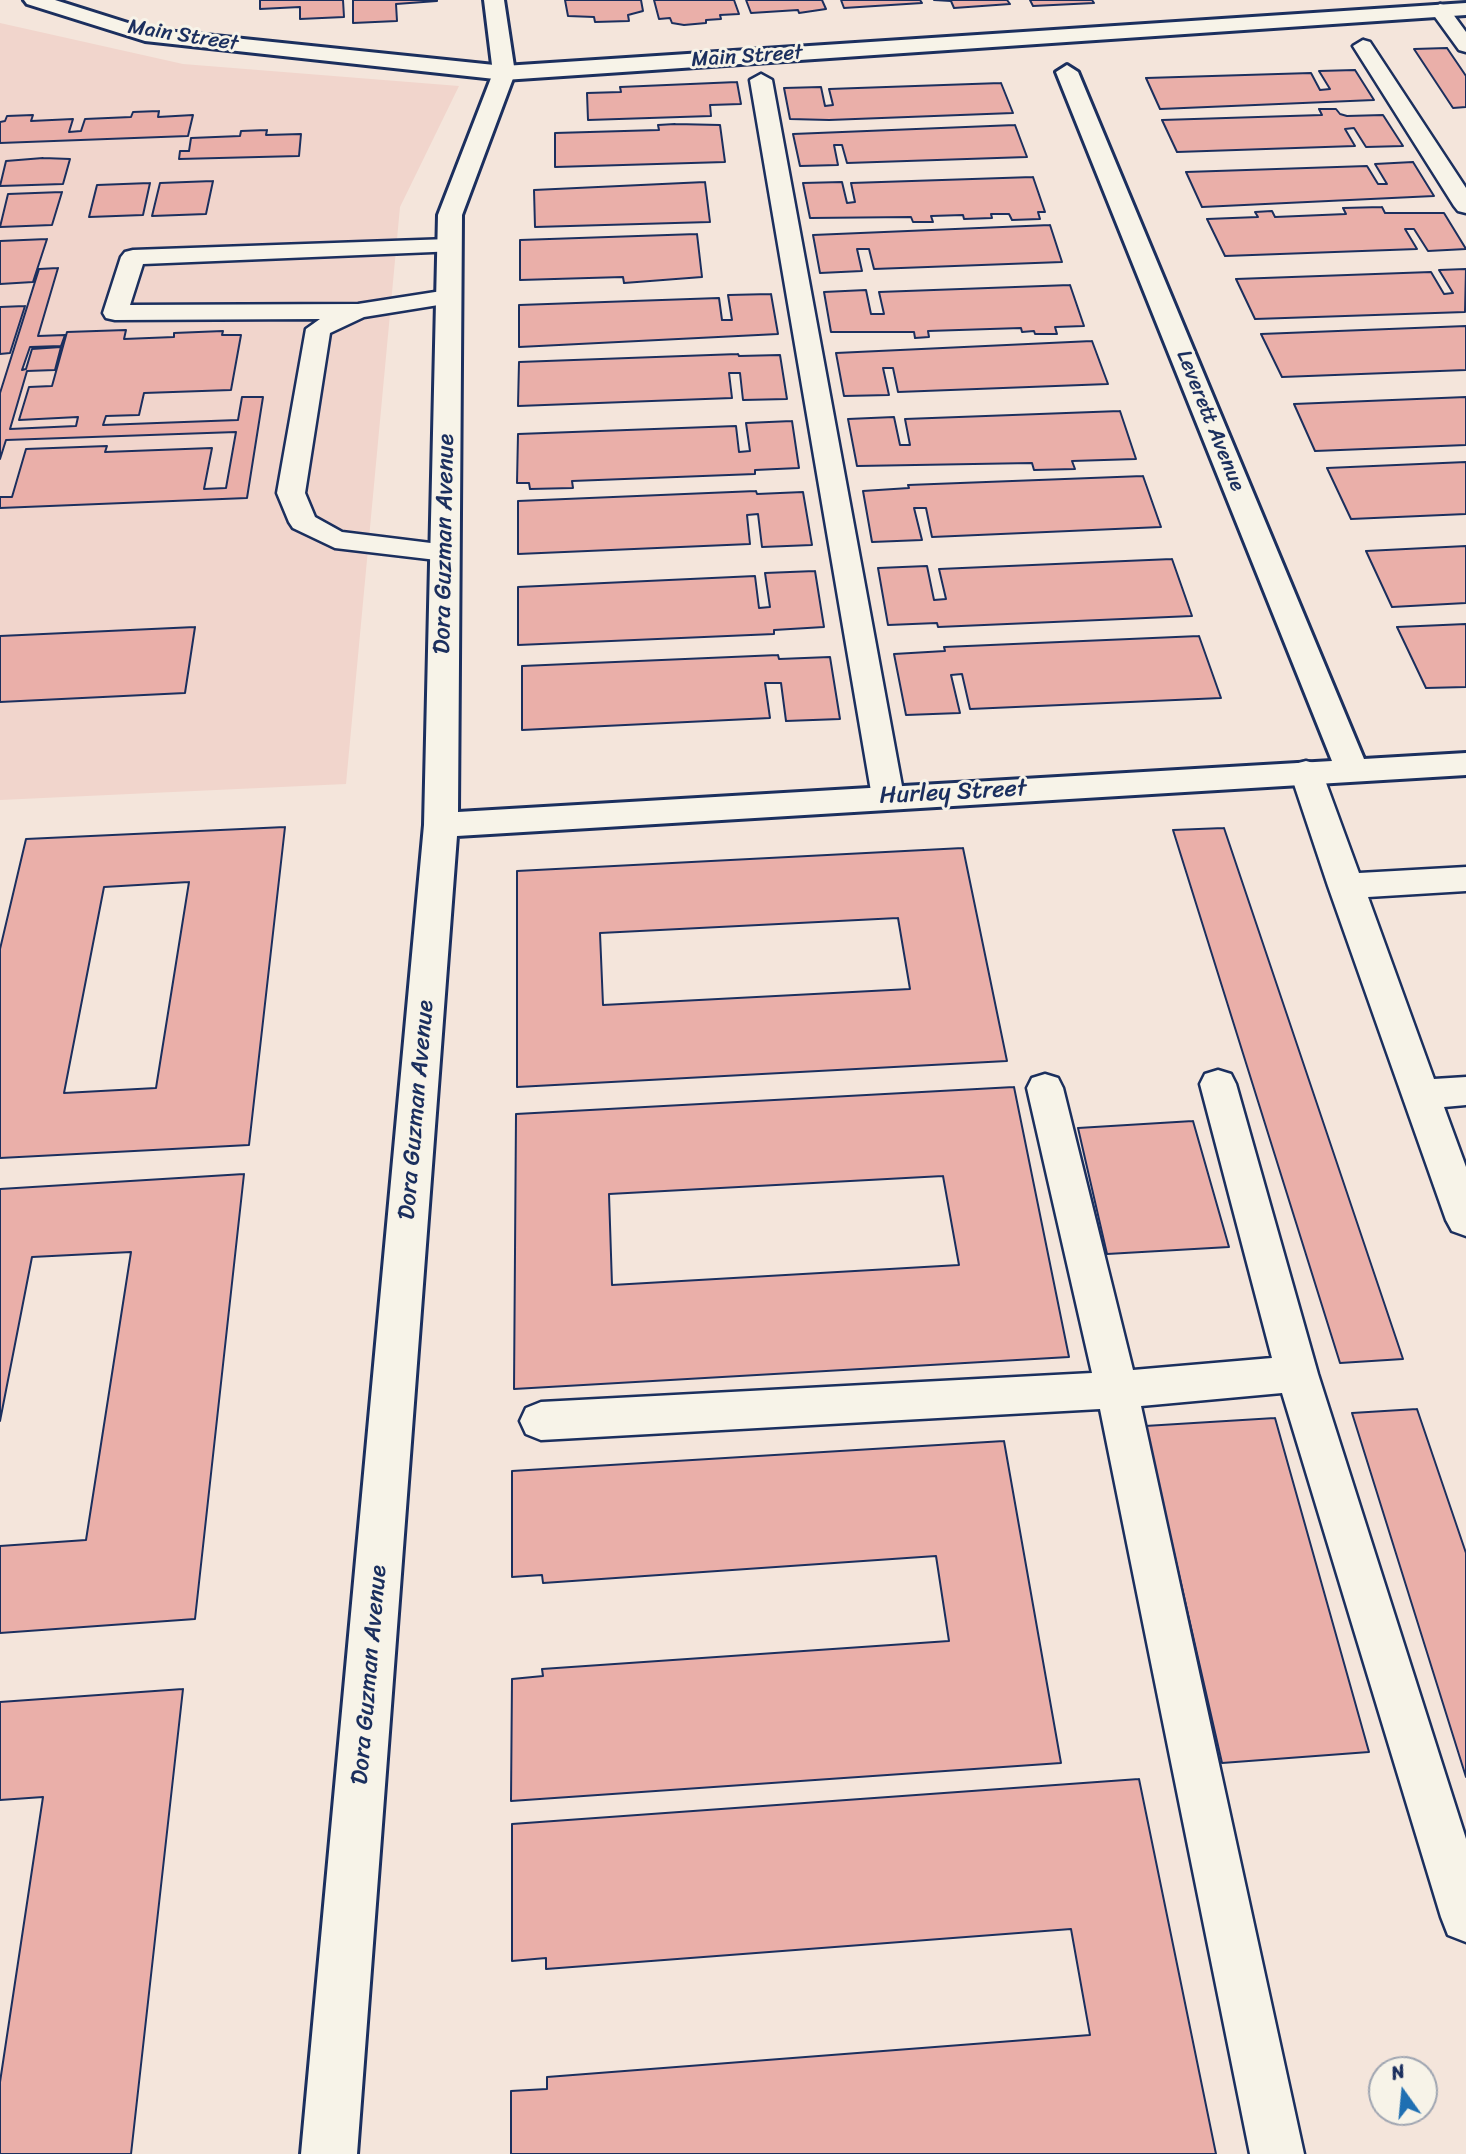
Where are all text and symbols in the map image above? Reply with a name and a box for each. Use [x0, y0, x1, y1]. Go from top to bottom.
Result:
street label: Main Street [126, 15, 240, 57]
street label: Main Street [691, 41, 803, 73]
street label: Leverett Avenue [1170, 347, 1250, 495]
street label: Dora Guzman Avenue [429, 434, 461, 654]
street label: Hurley Street [879, 775, 1027, 811]
street label: Dora Guzman Avenue [393, 999, 441, 1221]
street label: Dora Guzman Avenue [346, 1564, 394, 1786]
text: N [1387, 2055, 1409, 2090]
north arrow [1368, 2056, 1438, 2126]

